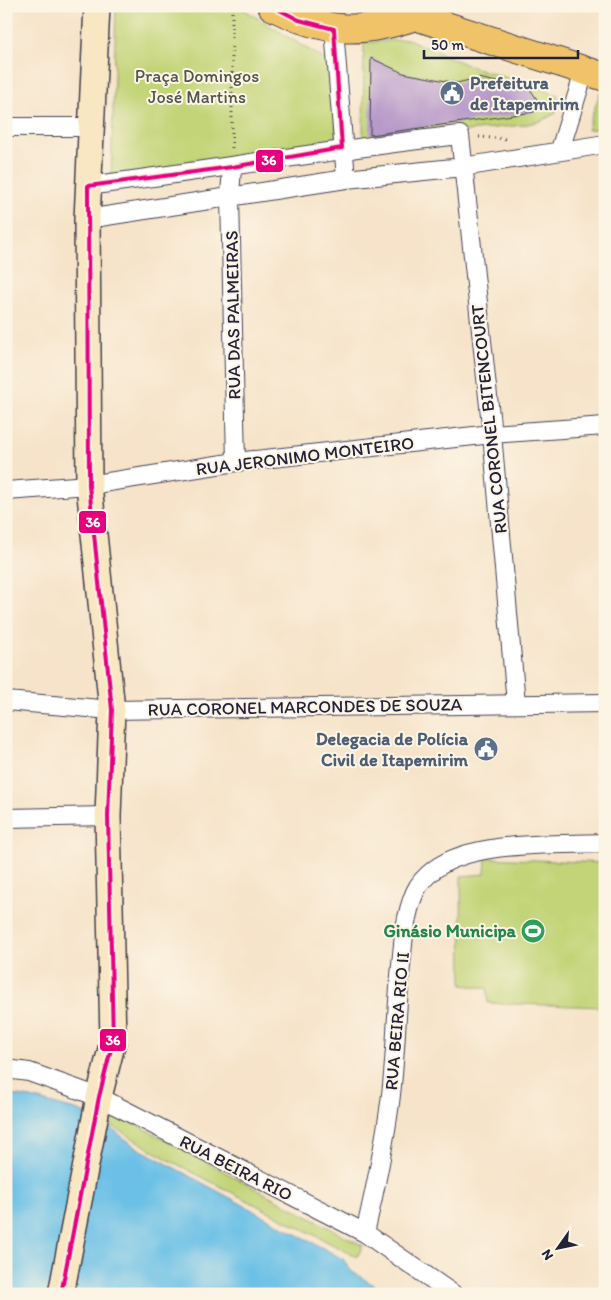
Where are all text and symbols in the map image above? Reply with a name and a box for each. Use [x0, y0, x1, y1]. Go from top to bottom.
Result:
scale bar [424, 28, 577, 60]
text: 50 m [431, 36, 464, 54]
park label: Praça Domingos José Martins [135, 65, 259, 108]
place label: Prefeitura de Itapemirim [470, 72, 580, 115]
public building icon: Prefeitura de Itapemirim [439, 80, 465, 106]
line badge: 36 [255, 149, 284, 173]
text: 36 [261, 152, 277, 169]
street label: RUA DAS PALMEIRAS [221, 230, 245, 400]
street label: RUA CORONEL BITENCOURT [466, 303, 512, 535]
street label: RUA JERONIMO MONTEIRO [195, 432, 415, 480]
line badge: 36 [78, 510, 107, 534]
text: 36 [85, 514, 101, 531]
street label: RUA CORONEL MARCONDES DE SOUZA [148, 693, 463, 721]
place label: Delegacia de Polícia Civil de Itapemirim [316, 728, 469, 771]
public building icon: Delegacia de Polícia Civil de Itapemirim [473, 736, 499, 762]
sports icon: Ginásio Municipa [520, 918, 546, 944]
place label: Ginásio Municipa [383, 920, 517, 942]
street label: RUA BEIRA RIO II [380, 951, 414, 1091]
line badge: 36 [99, 1028, 127, 1052]
text: 36 [105, 1032, 121, 1049]
street label: RUA BEIRA RIO [176, 1130, 296, 1206]
north arrow [534, 1222, 584, 1272]
text: N [538, 1246, 557, 1263]

